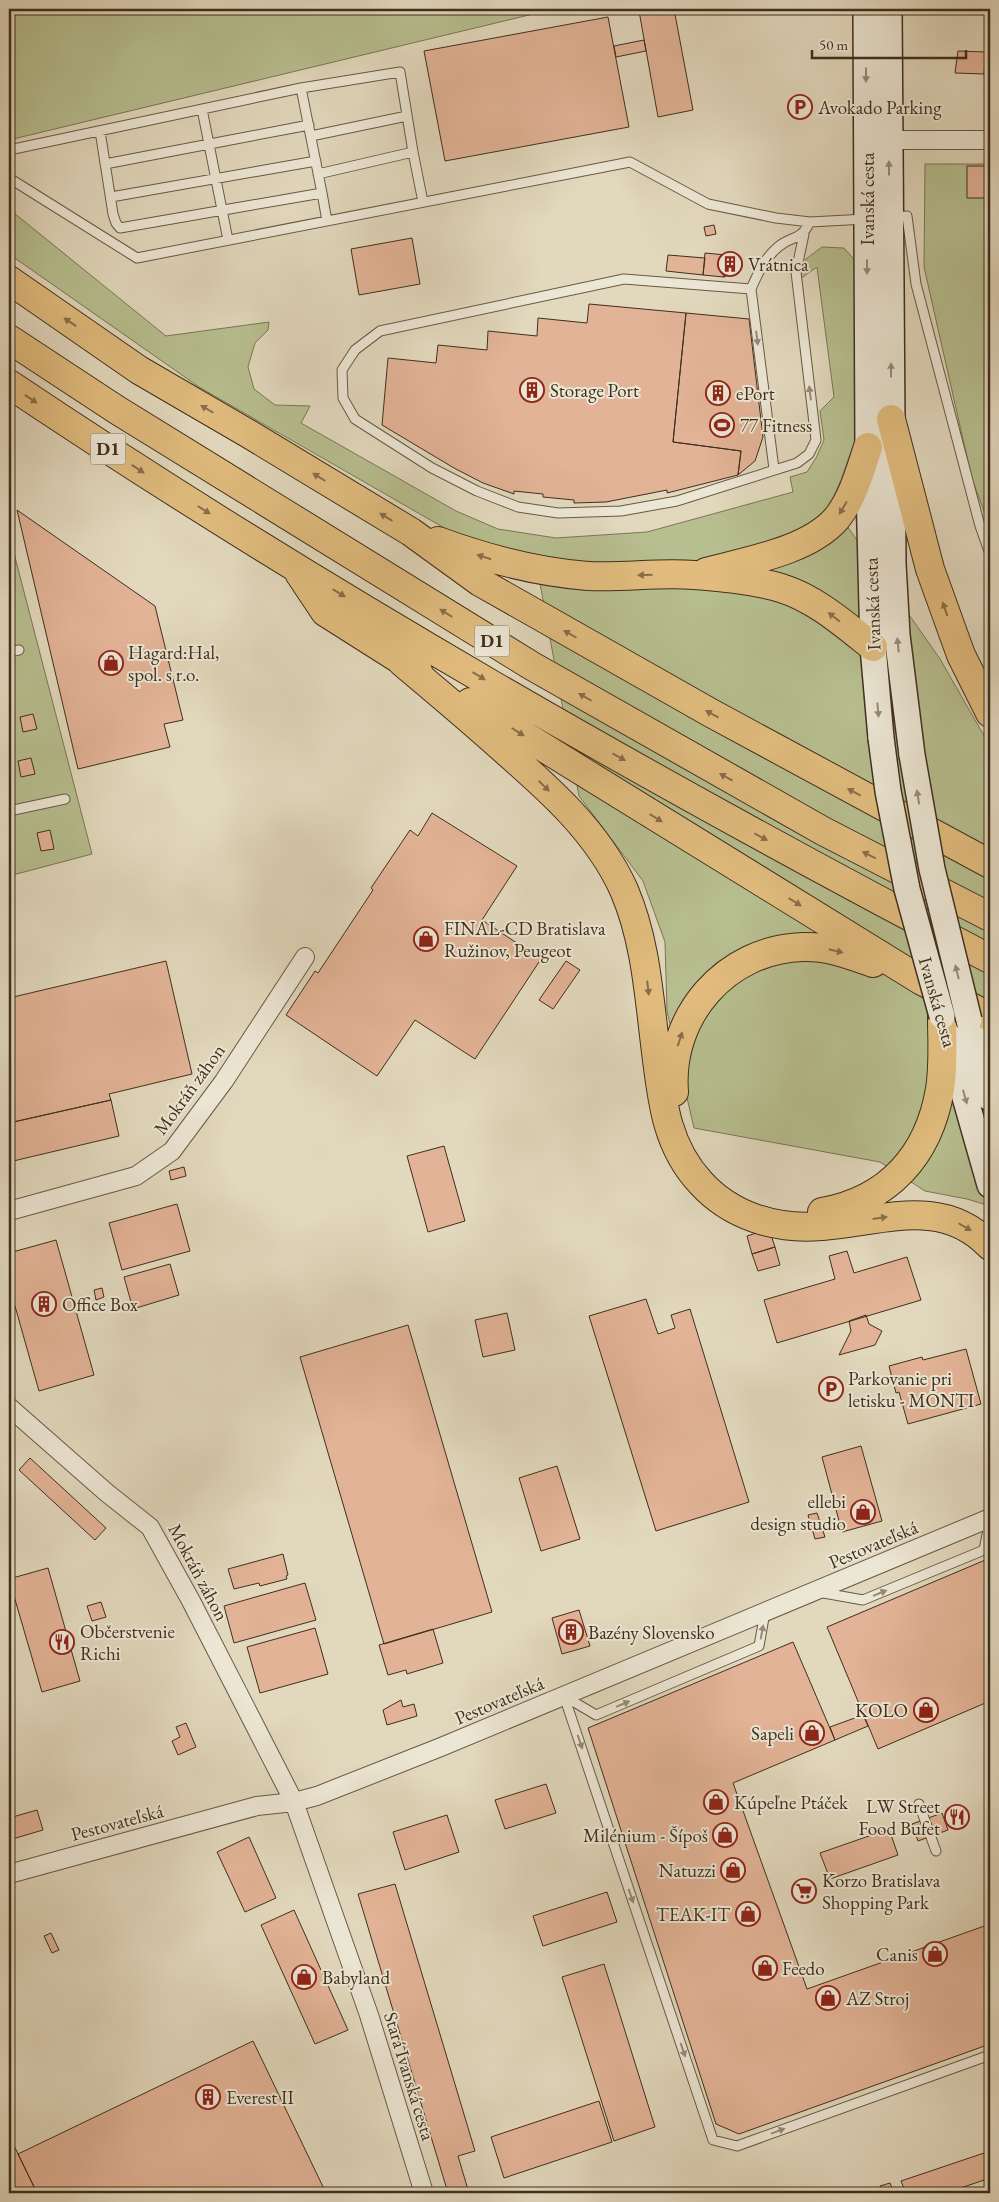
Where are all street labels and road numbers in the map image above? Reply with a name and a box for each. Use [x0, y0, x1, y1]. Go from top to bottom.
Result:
street label: Ivanská cesta [855, 152, 880, 246]
road number: D1 [90, 434, 126, 464]
street label: Ivanská cesta [858, 557, 887, 651]
road number: D1 [474, 626, 510, 656]
street label: Ivanská cesta [913, 954, 962, 1051]
street label: Mokráň záhon [148, 1039, 231, 1140]
street label: Pestovateľská [825, 1514, 922, 1574]
street label: Mokráň záhon [163, 1519, 235, 1625]
street label: Pestovateľská [451, 1670, 548, 1730]
street label: Pestovateľská [68, 1798, 166, 1847]
street label: Stará Ivanská cesta [378, 2009, 441, 2144]

